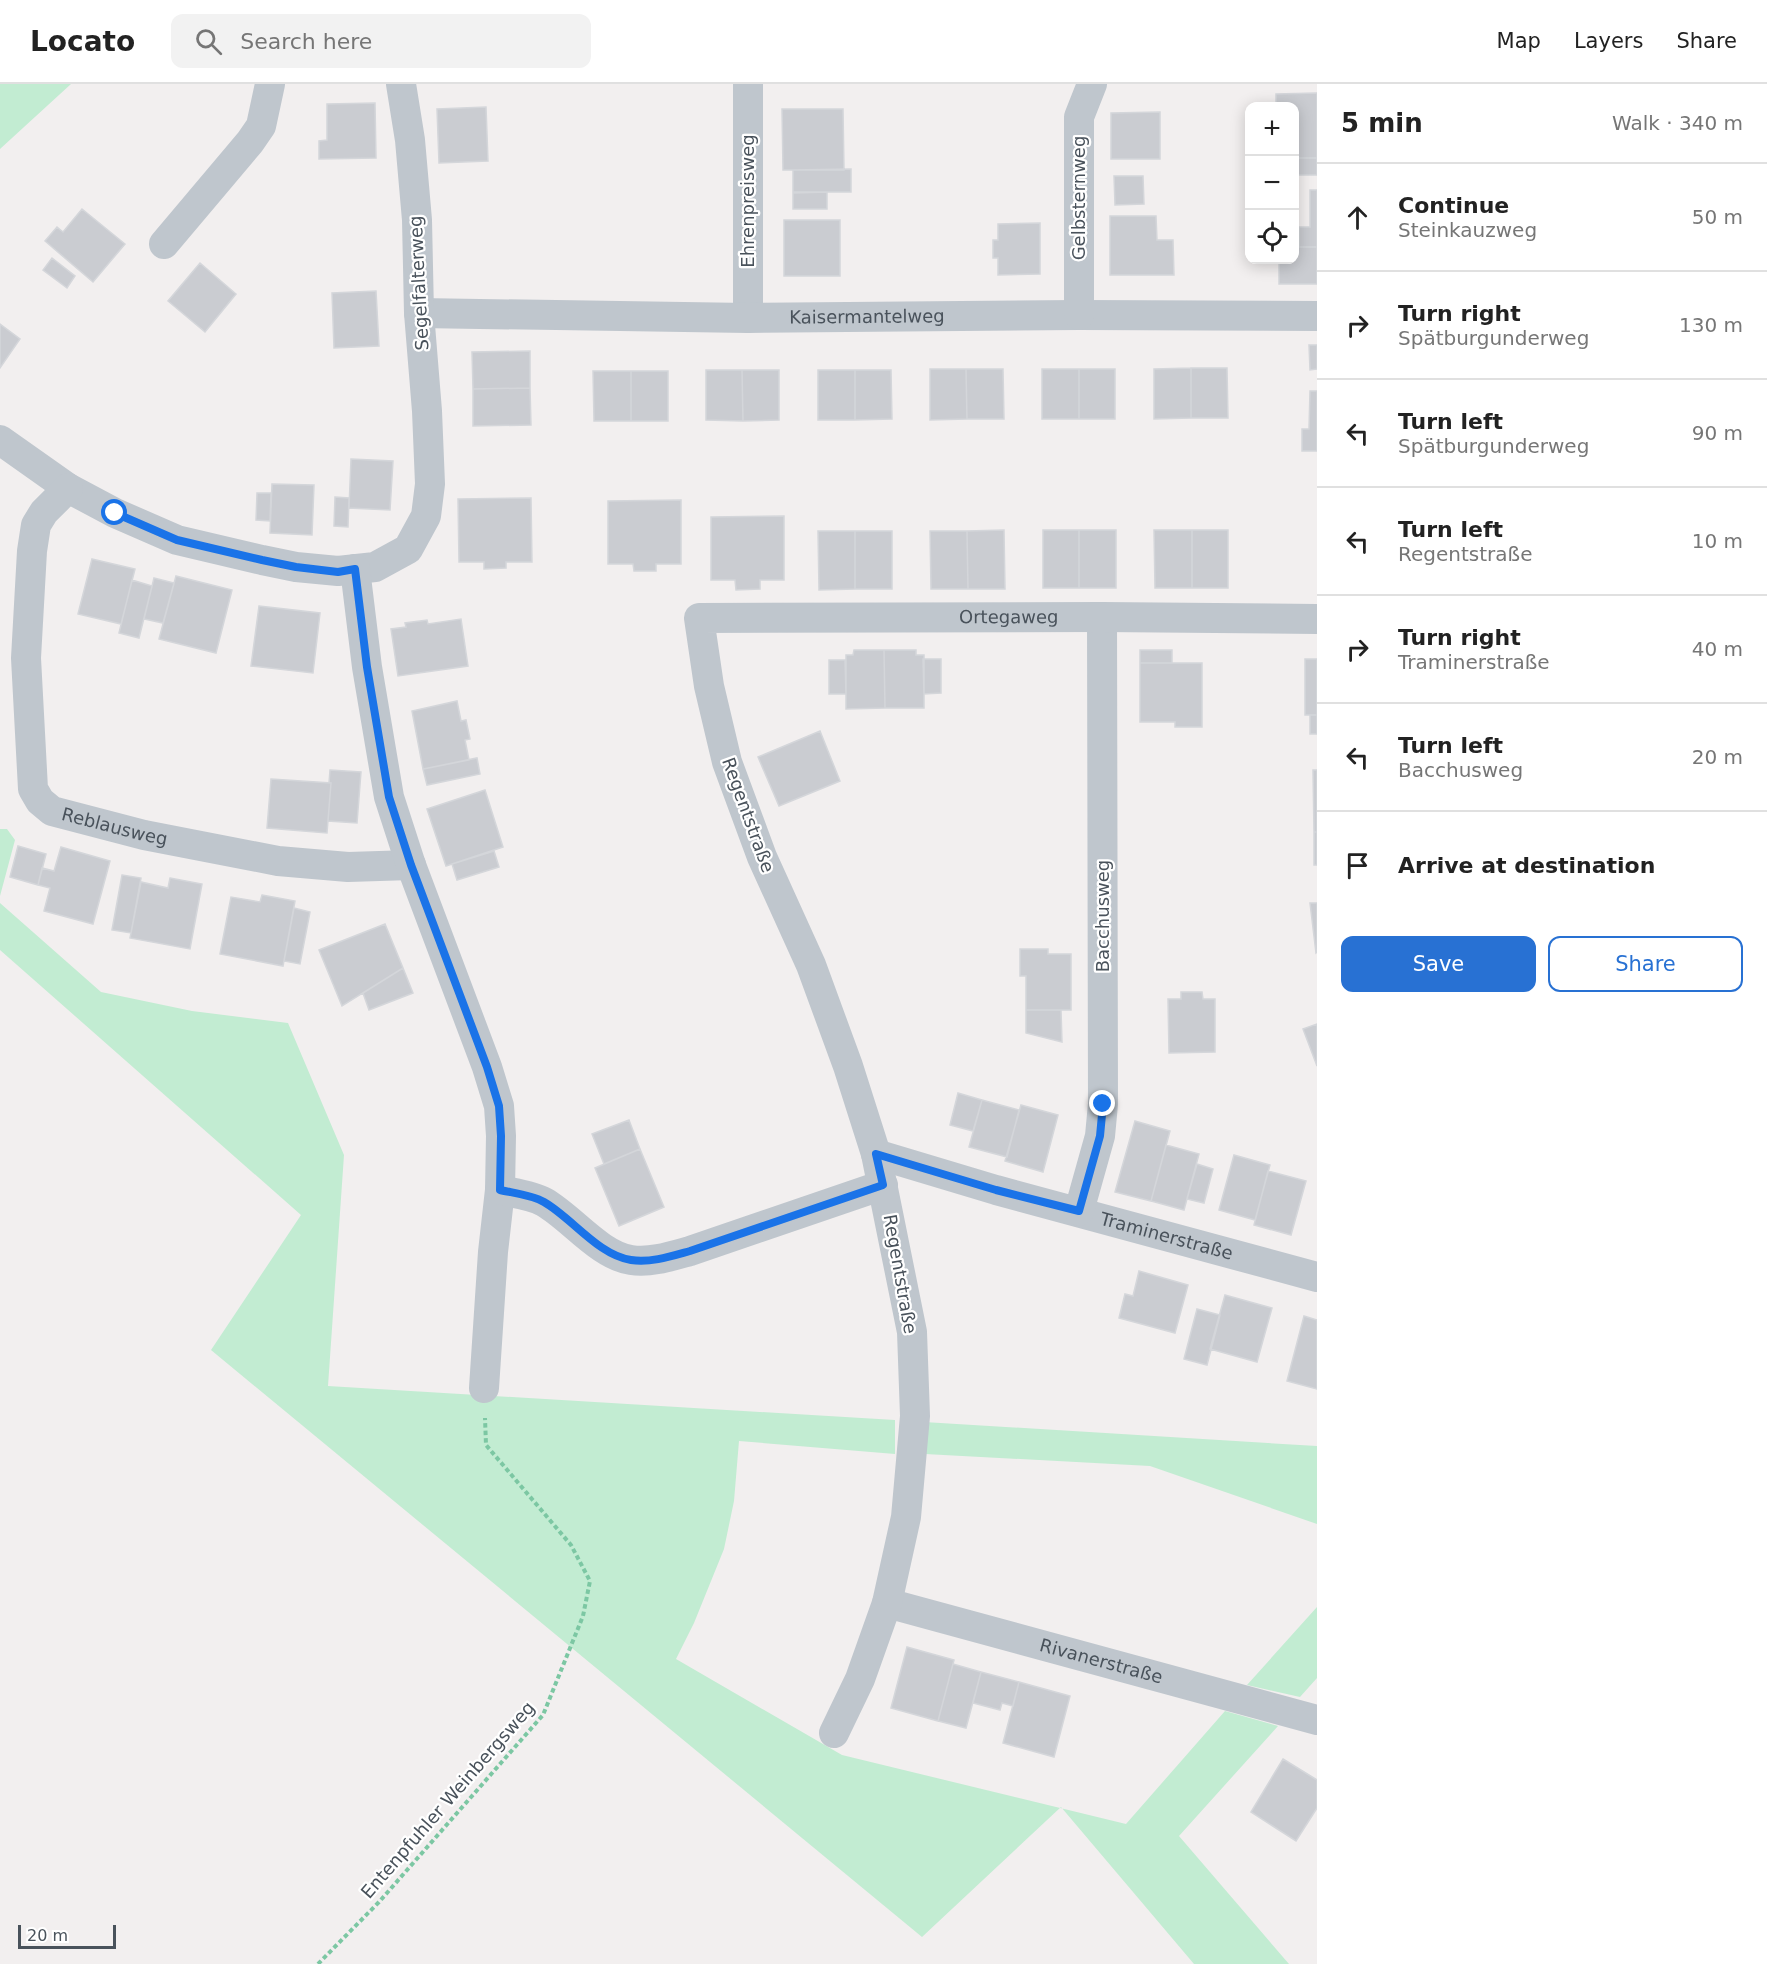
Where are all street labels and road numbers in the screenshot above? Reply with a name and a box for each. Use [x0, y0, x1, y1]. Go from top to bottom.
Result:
street label: Ehrenpreisweg [737, 134, 758, 268]
street label: Gelbsternweg [1068, 136, 1089, 260]
street label: Segelfalterweg [404, 215, 433, 351]
street label: Kaisermantelweg [789, 305, 945, 328]
street label: Ortegaweg [959, 606, 1058, 627]
street label: Regentstraße [718, 754, 779, 875]
street label: Reblausweg [60, 803, 169, 849]
street label: Bacchusweg [1092, 860, 1113, 972]
street label: Traminerstraße [1097, 1207, 1235, 1264]
street label: Regentstraße [880, 1212, 921, 1335]
street label: Rivanerstraße [1038, 1634, 1165, 1688]
street label: Entenpfuhler Weinbergsweg [356, 1697, 539, 1902]

